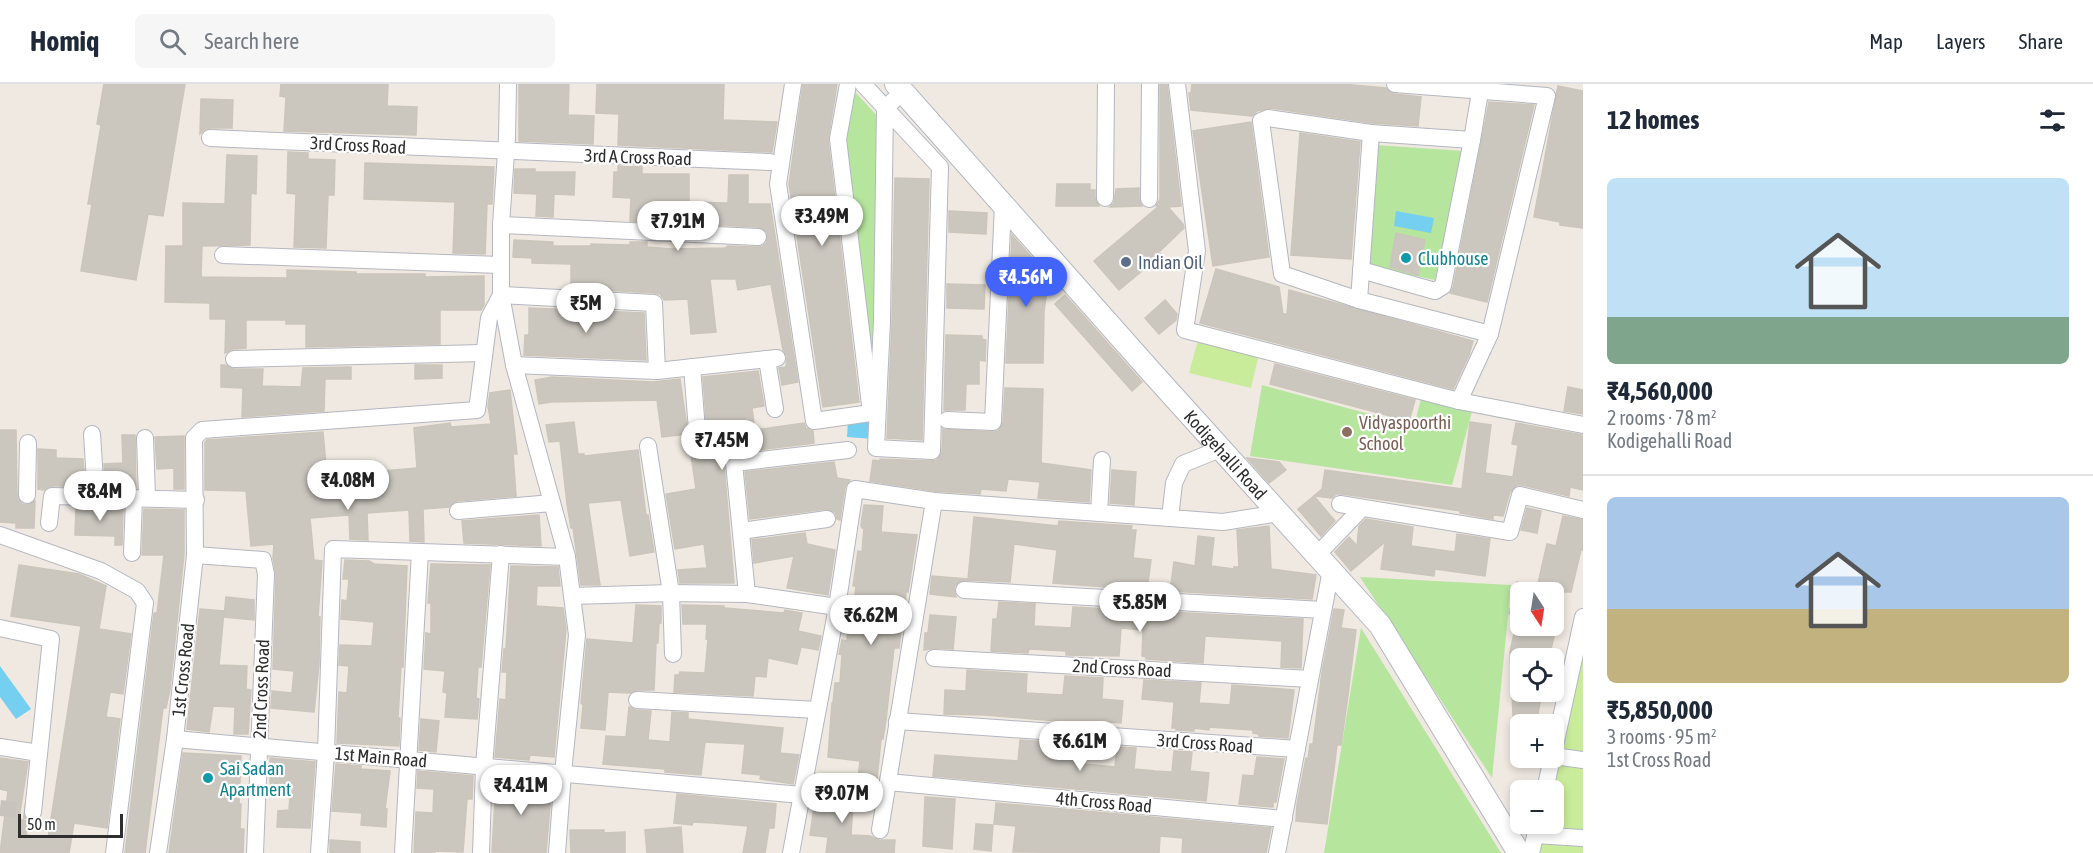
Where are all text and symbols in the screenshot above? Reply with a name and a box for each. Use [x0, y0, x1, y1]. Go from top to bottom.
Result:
search box [135, 14, 555, 68]
text: Homiq [30, 25, 99, 57]
icon: search [156, 25, 189, 58]
text: Search here [204, 28, 299, 54]
text: Map [1869, 29, 1903, 53]
text: Layers [1936, 29, 1986, 53]
text: Share [2019, 29, 2063, 53]
icon: filters [2036, 104, 2069, 137]
text: 12 homes [1607, 105, 1700, 135]
street label: 3rd Cross Road [309, 132, 407, 158]
street label: 3rd A Cross Road [584, 145, 692, 169]
pin: ₹3.49M [773, 196, 871, 247]
pin: ₹7.91M [629, 201, 727, 252]
text: ₹3.49M [795, 204, 849, 227]
text: ₹7.91M [651, 209, 705, 232]
icon: home [1784, 217, 1892, 325]
place label: Clubhouse [1418, 248, 1489, 269]
marker: Clubhouse [1399, 251, 1413, 265]
place label: Indian Oil [1138, 252, 1203, 273]
marker: Indian Oil [1119, 255, 1133, 269]
pin: ₹4.56M [977, 257, 1075, 308]
text: ₹4.56M [999, 265, 1053, 288]
pin: ₹5M [557, 283, 615, 334]
text: ₹5M [570, 291, 602, 314]
text: ₹4,560,000 [1607, 376, 1713, 406]
street label: Kodigehalli Road [1180, 406, 1271, 503]
text: 2 rooms · 78 m² [1607, 406, 1717, 429]
place label: Vidyaspoorthi School [1359, 412, 1451, 454]
pin: ₹7.45M [673, 420, 771, 471]
marker: Vidyaspoorthi School [1340, 425, 1354, 439]
text: ₹7.45M [695, 428, 749, 451]
text: Kodigehalli Road [1607, 429, 1732, 452]
pin: ₹4.08M [299, 460, 397, 511]
text: ₹4.08M [321, 468, 375, 491]
pin: ₹8.4M [58, 471, 142, 522]
text: ₹8.4M [78, 479, 122, 502]
icon: home [1784, 536, 1892, 644]
pin: ₹5.85M [1091, 582, 1189, 633]
north arrow [1510, 582, 1564, 636]
map controls [1510, 582, 1564, 834]
text: ₹5.85M [1113, 590, 1167, 613]
pin: ₹6.62M [822, 595, 920, 646]
text: ₹6.62M [844, 603, 898, 626]
street label: 1st Cross Road [168, 622, 198, 718]
street label: 2nd Cross Road [249, 639, 273, 739]
button: locate [1510, 648, 1564, 702]
street label: 2nd Cross Road [1072, 655, 1172, 681]
text: ₹5,850,000 [1607, 695, 1713, 725]
button: + [1510, 714, 1564, 768]
pin: ₹6.61M [1031, 721, 1129, 772]
text: 3 rooms · 95 m² [1607, 725, 1717, 748]
text: ₹6.61M [1053, 729, 1107, 752]
street label: 3rd Cross Road [1156, 729, 1254, 757]
street label: 1st Main Road [334, 743, 428, 771]
text: 1st Cross Road [1607, 748, 1711, 771]
place label: Sai Sadan Apartment [220, 758, 291, 800]
pin: ₹4.41M [472, 765, 570, 816]
marker: Sai Sadan Apartment [201, 771, 215, 785]
text: ₹4.41M [494, 773, 548, 796]
pin: ₹9.07M [793, 773, 891, 824]
button: − [1510, 780, 1564, 834]
text: ₹9.07M [815, 781, 869, 804]
street label: 4th Cross Road [1055, 787, 1153, 817]
scale bar [18, 811, 123, 838]
text: 50 m [27, 815, 56, 833]

